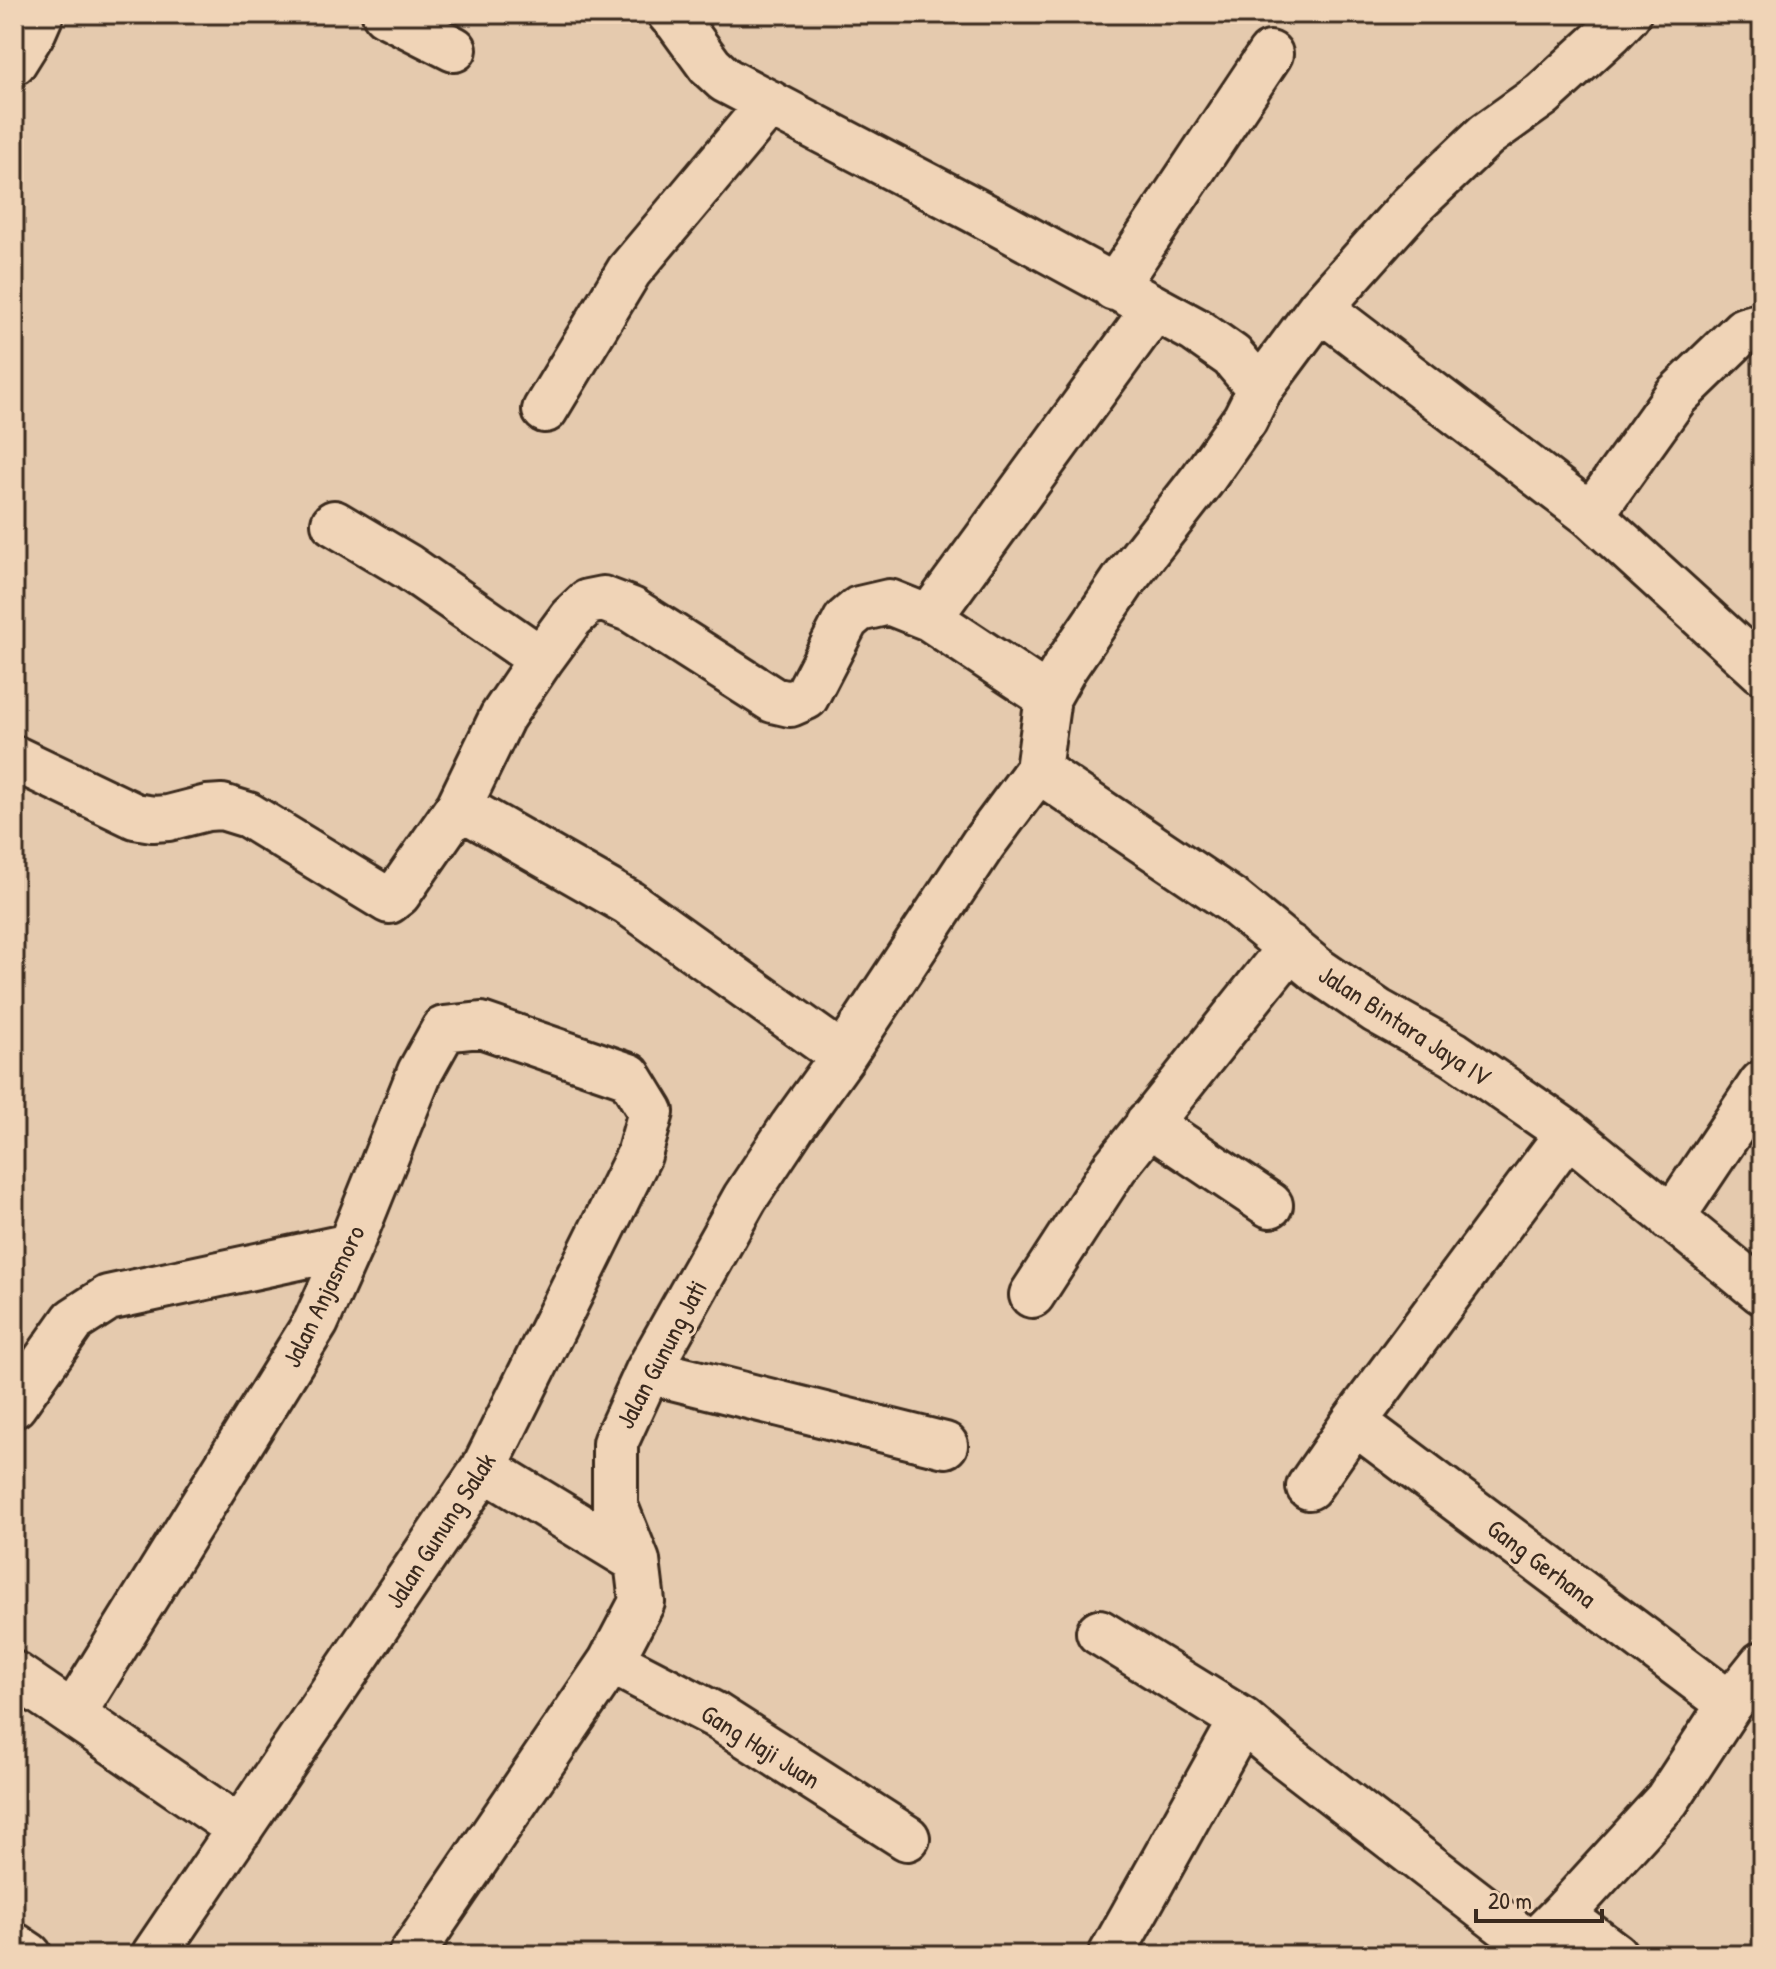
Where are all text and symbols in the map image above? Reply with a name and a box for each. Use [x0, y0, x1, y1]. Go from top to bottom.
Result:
street label: Jalan Bintara Jaya IV [1312, 956, 1498, 1094]
street label: Jalan Anjasmoro [274, 1219, 372, 1373]
street label: Jalan Gunung Jati [607, 1274, 715, 1434]
street label: Jalan Gunung Salak [377, 1445, 504, 1615]
street label: Gang Gerhana [1480, 1511, 1604, 1615]
street label: Gang Haji Juan [695, 1696, 827, 1796]
scale bar [1476, 1873, 1602, 1923]
text: 20 m [1488, 1884, 1532, 1916]

